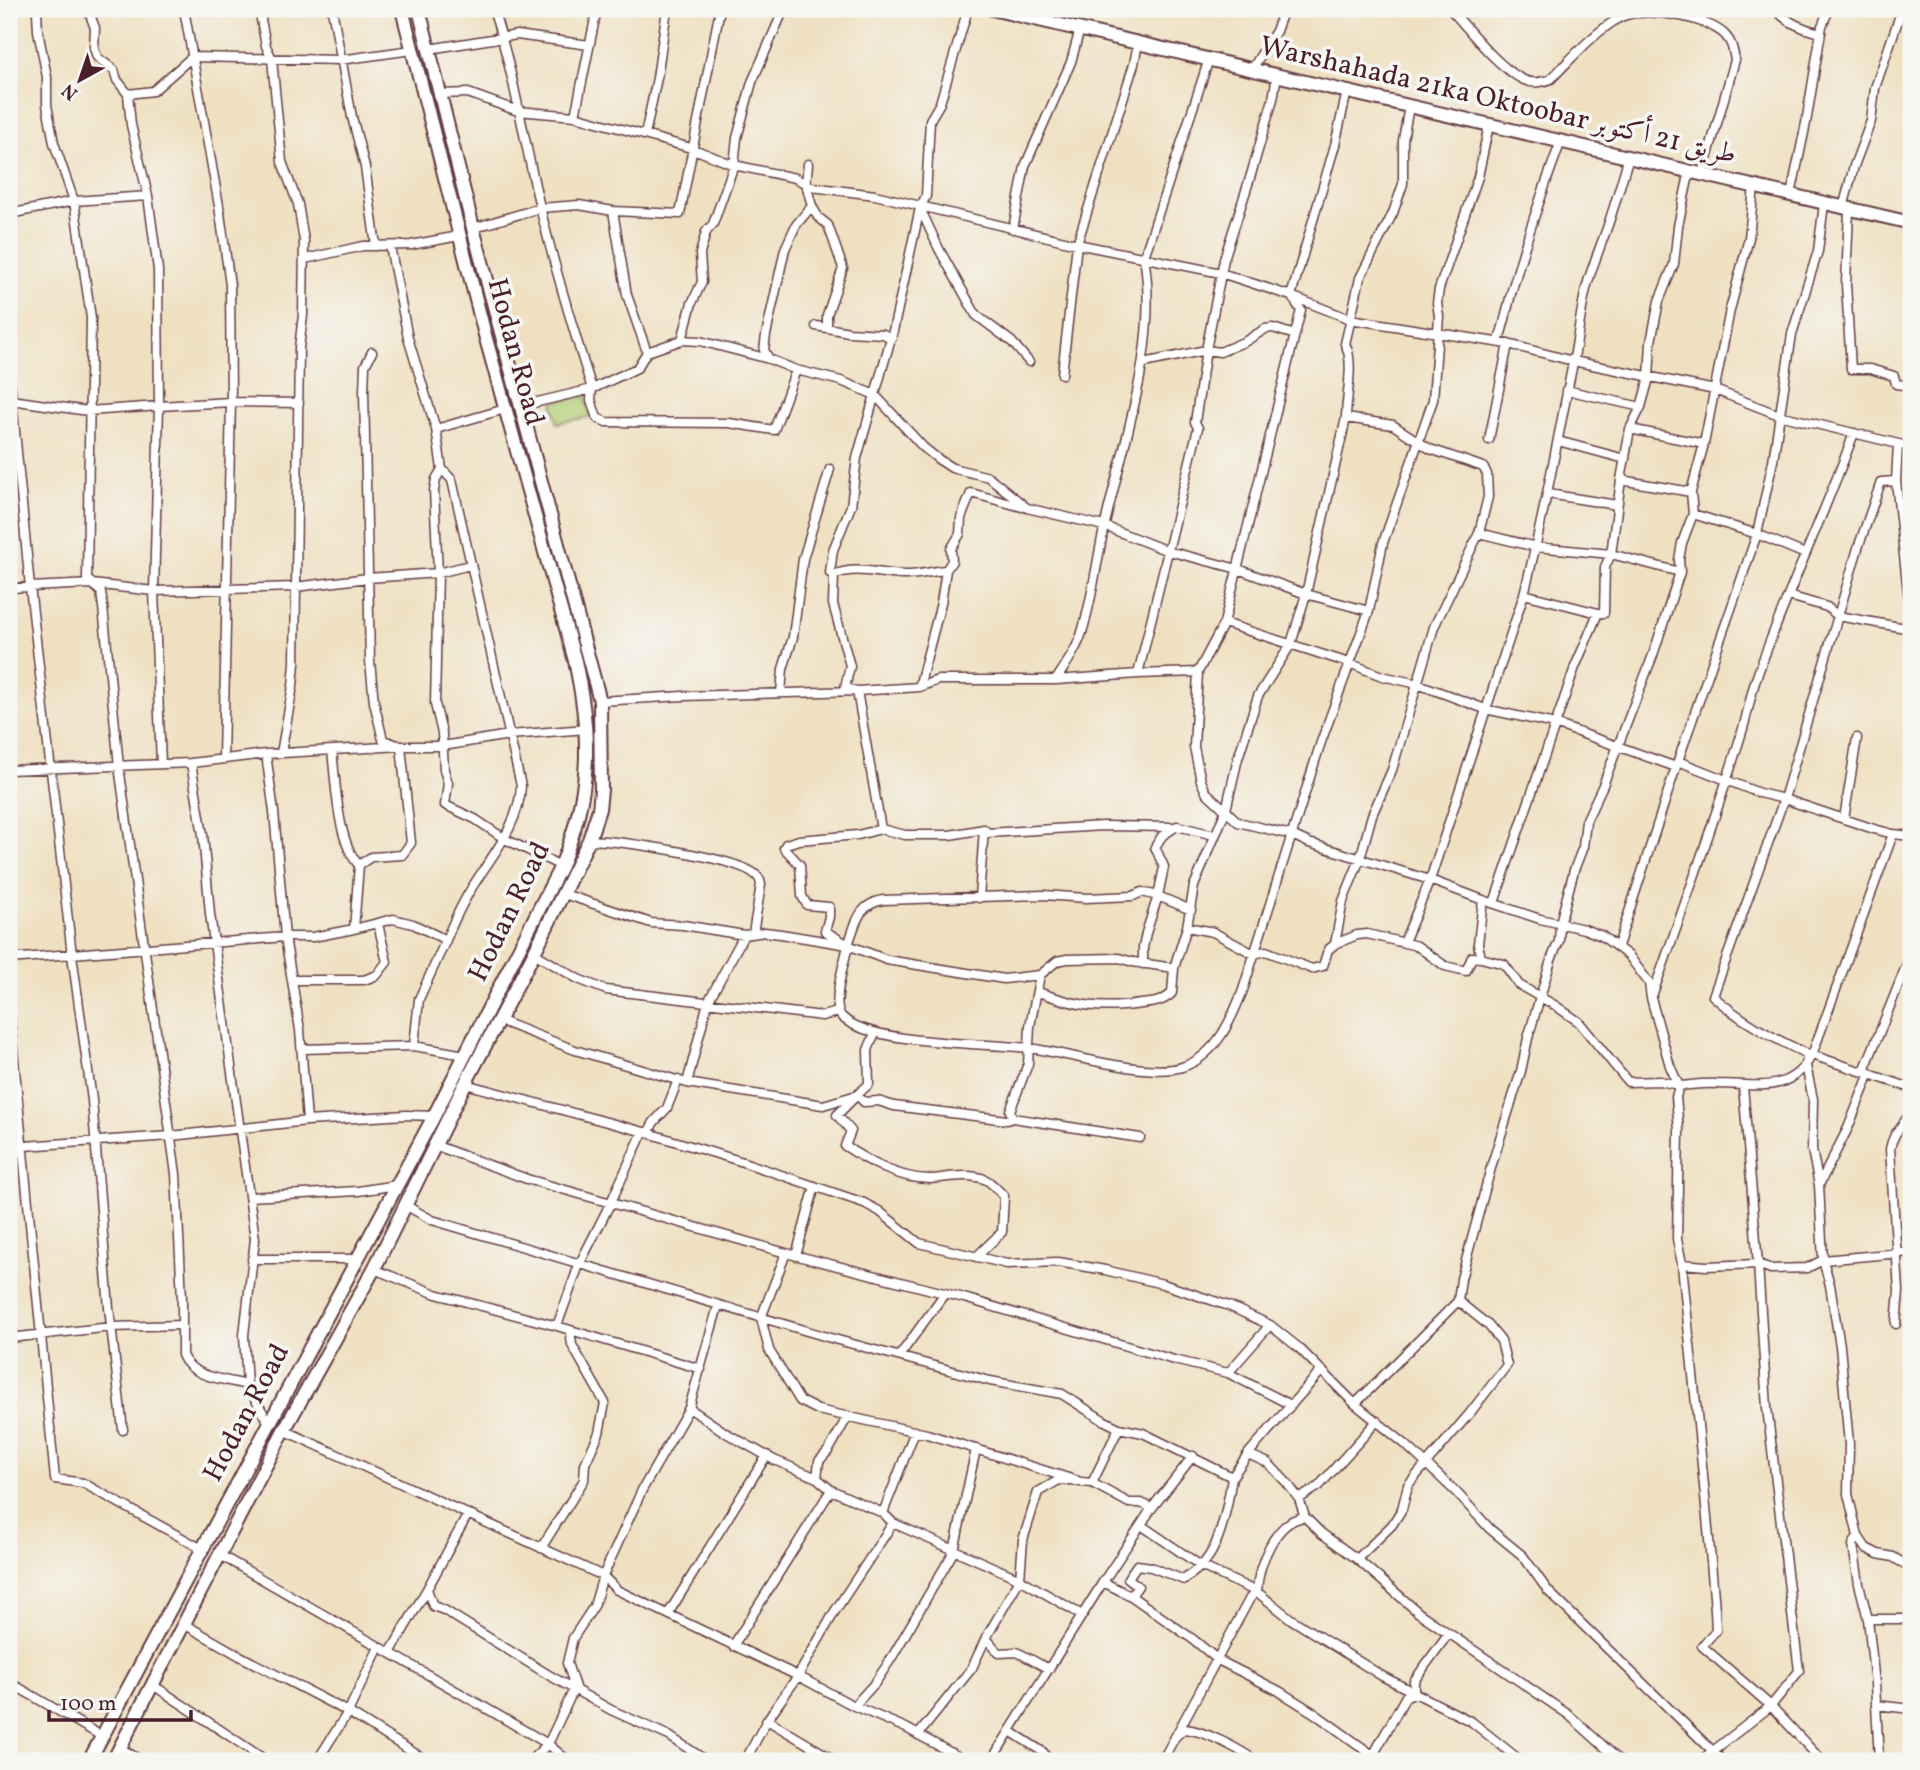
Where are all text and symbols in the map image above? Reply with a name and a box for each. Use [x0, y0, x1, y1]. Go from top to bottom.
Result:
street label: Warshahada 21ka Oktoobar طريق 21 أكتوبر [1256, 25, 1741, 175]
north arrow [46, 46, 116, 116]
text: N [57, 77, 84, 106]
street label: Hodan Road [477, 274, 553, 430]
street label: Hodan Road [459, 835, 561, 989]
street label: Hodan Road [194, 1337, 300, 1489]
scale bar [49, 1679, 191, 1723]
text: 100 m [60, 1690, 117, 1719]

